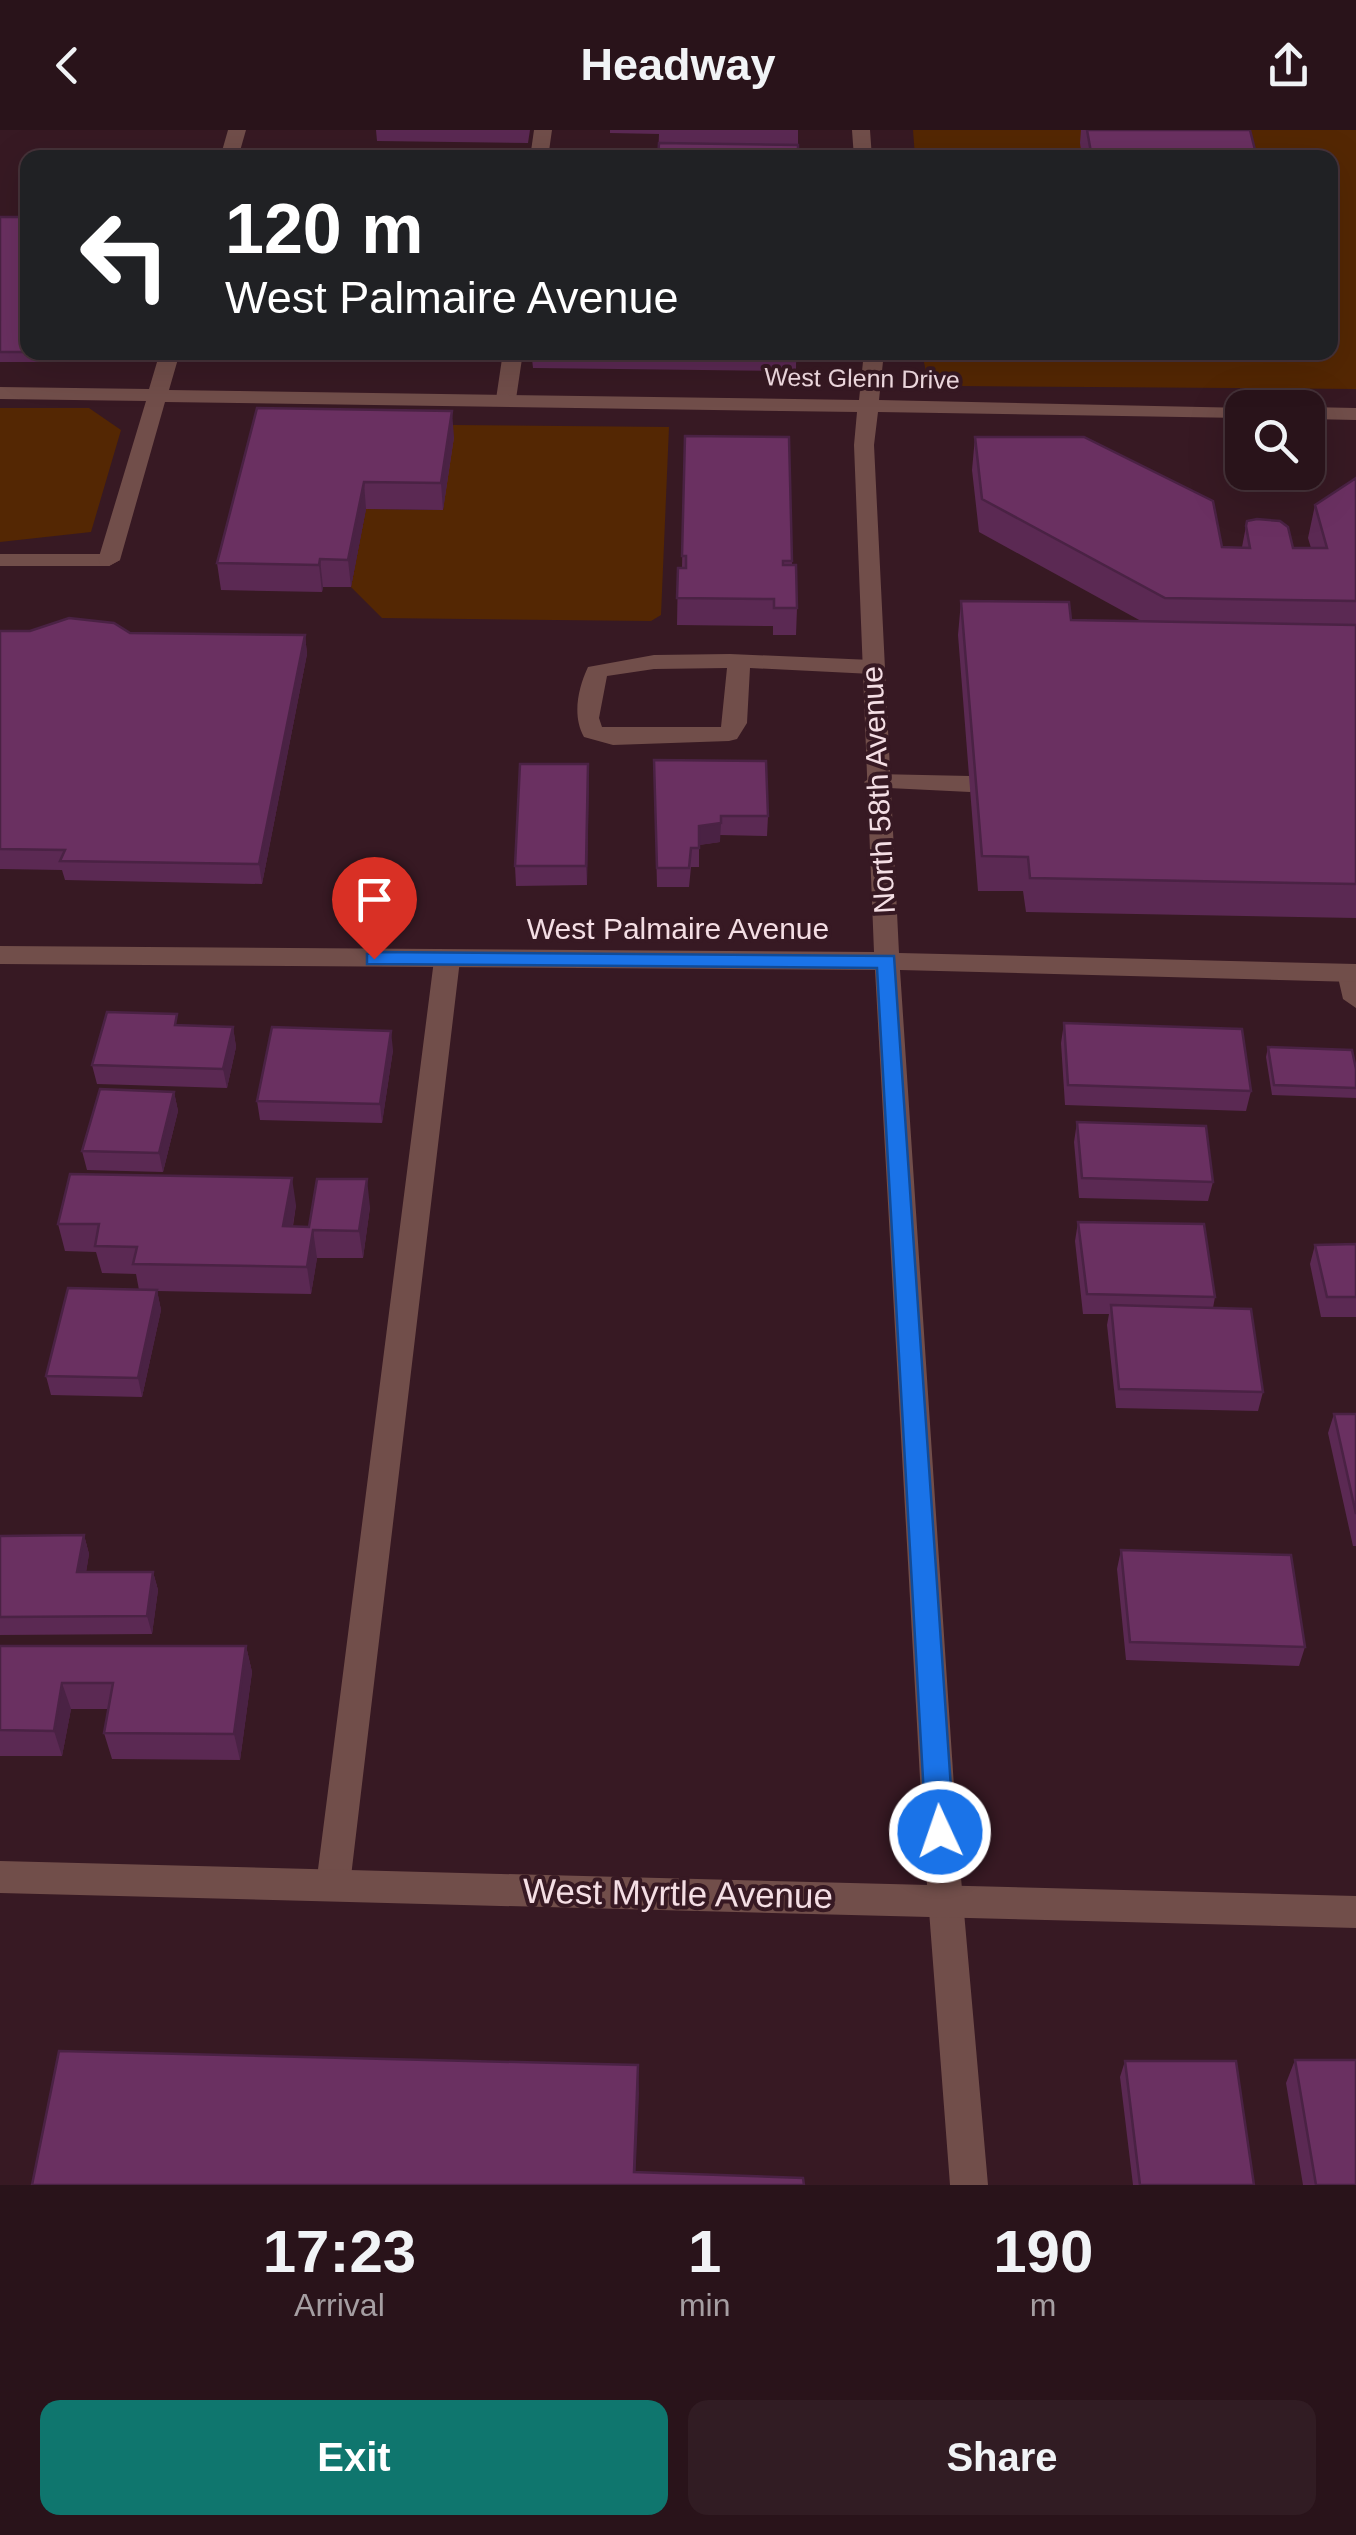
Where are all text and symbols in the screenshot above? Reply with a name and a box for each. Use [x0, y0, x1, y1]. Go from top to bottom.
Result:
icon: back [40, 38, 95, 93]
icon: share [1261, 38, 1316, 93]
text: Headway [580, 39, 776, 90]
icon: left [60, 190, 190, 320]
text: 120 m [225, 190, 423, 268]
text: West Palmaire Avenue [225, 272, 679, 323]
street label: West Glenn Drive [764, 362, 960, 394]
map controls [1225, 390, 1325, 490]
button: search [1225, 390, 1325, 490]
street label: North 58th Avenue [855, 665, 901, 915]
pin [332, 857, 417, 960]
icon: arrive [347, 872, 402, 927]
street label: West Palmaire Avenue [527, 912, 829, 945]
position arrow [888, 1780, 992, 1884]
street label: West Myrtle Avenue [523, 1871, 833, 1915]
text: 17:23 [263, 2218, 416, 2285]
text: 1 [688, 2218, 721, 2285]
text: 190 [993, 2218, 1093, 2285]
text: Arrival [294, 2287, 385, 2323]
text: min [679, 2287, 730, 2323]
text: m [1030, 2287, 1057, 2323]
button: Exit [40, 2400, 668, 2515]
button: Share [688, 2400, 1316, 2515]

